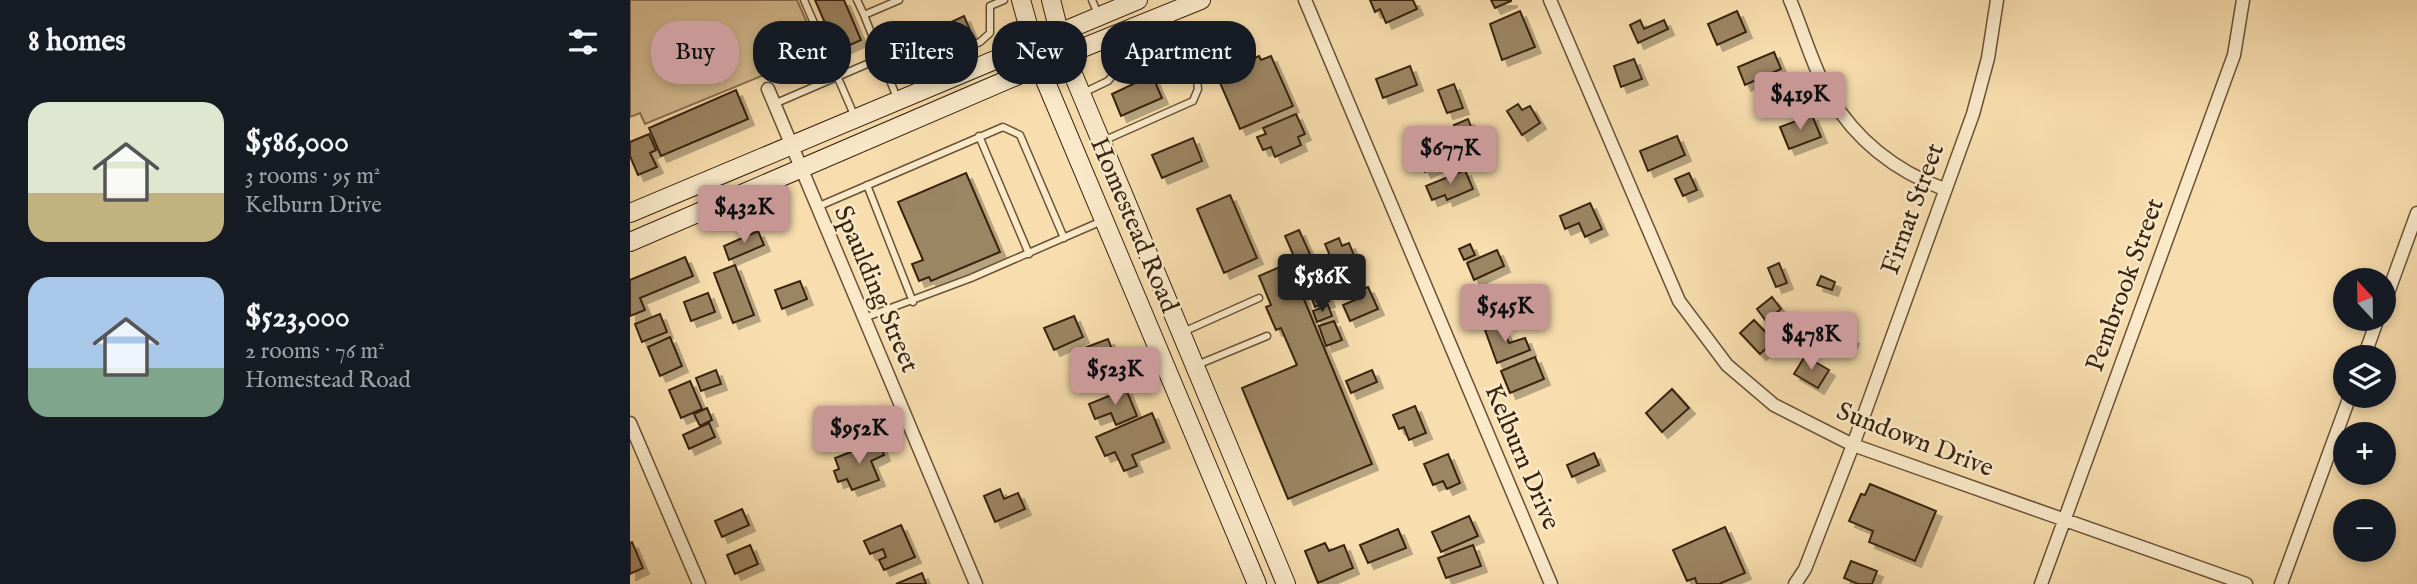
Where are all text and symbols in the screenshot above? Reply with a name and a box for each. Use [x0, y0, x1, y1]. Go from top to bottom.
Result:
chip: Buy [651, 21, 739, 84]
chip: Rent [753, 21, 851, 84]
chip: Filters [865, 21, 978, 84]
chip: New [992, 21, 1087, 84]
chip: Apartment [1101, 21, 1256, 84]
text: 8 homes [28, 23, 126, 61]
icon: filters [564, 23, 602, 61]
pin: $419K [1751, 72, 1849, 132]
text: $419K [1770, 80, 1830, 109]
text: $586,000 [245, 124, 349, 162]
pin: $677K [1401, 127, 1499, 186]
icon: home [84, 130, 168, 214]
street label: Homestead Road [1082, 132, 1186, 318]
text: $677K [1420, 134, 1480, 163]
street label: Firnat Street [1874, 139, 1952, 279]
text: 3 rooms · 95 m² [245, 162, 380, 191]
pin: $432K [695, 186, 793, 245]
text: Kelburn Drive [245, 191, 382, 220]
text: $432K [714, 193, 774, 222]
street label: Pembrook Street [2078, 194, 2172, 376]
street label: Spaulding Street [826, 201, 926, 378]
pin: $586K [1273, 254, 1371, 314]
text: $586K [1294, 262, 1350, 291]
north arrow [2333, 268, 2396, 331]
map controls [2333, 268, 2396, 562]
pin: $545K [1456, 284, 1554, 344]
text: $545K [1476, 292, 1534, 321]
text: $523,000 [245, 299, 350, 337]
icon: home [84, 305, 168, 389]
pin: $478K [1762, 312, 1860, 372]
text: $478K [1781, 320, 1841, 349]
text: 2 rooms · 76 m² [245, 337, 385, 366]
button: layers [2333, 345, 2396, 408]
pin: $523K [1066, 348, 1164, 407]
text: $523K [1086, 355, 1144, 384]
text: Homestead Road [245, 366, 411, 395]
street label: Kelburn Drive [1477, 379, 1567, 535]
street label: Sundown Drive [1832, 395, 1998, 485]
pin: $952K [810, 406, 908, 466]
text: $952K [830, 414, 888, 443]
button: + [2333, 422, 2396, 485]
button: − [2333, 499, 2396, 562]

